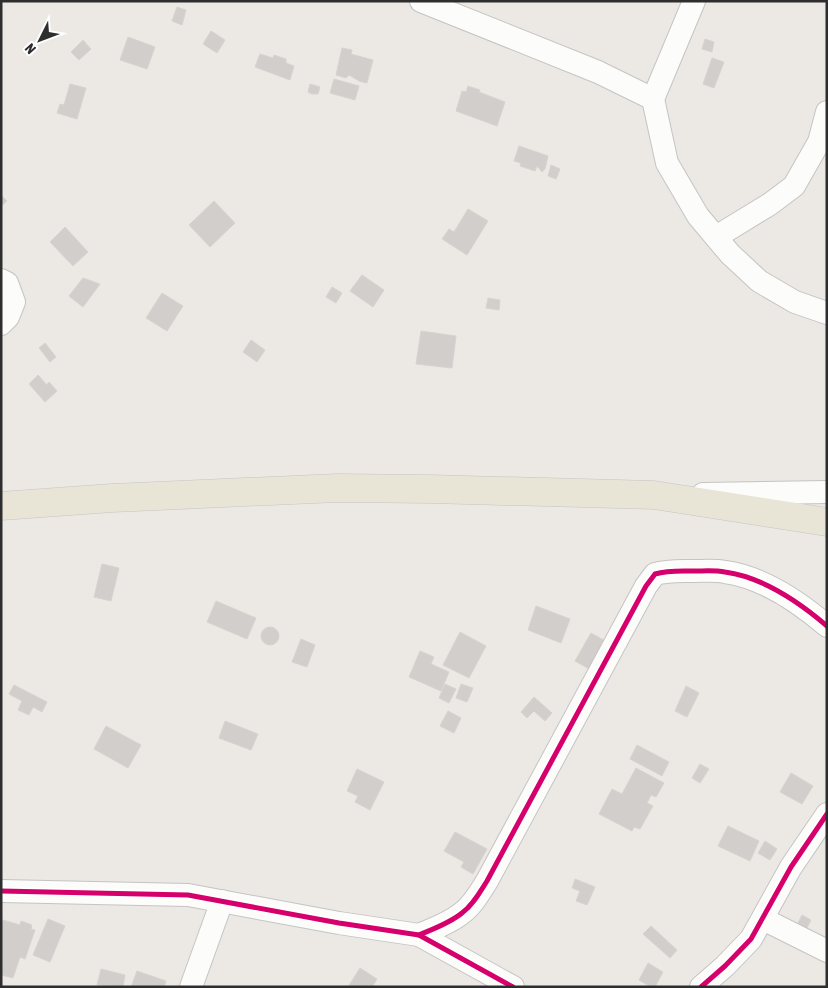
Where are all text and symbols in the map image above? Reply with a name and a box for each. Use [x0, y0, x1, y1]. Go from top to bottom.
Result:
north arrow [15, 15, 65, 65]
text: N [22, 40, 39, 57]

